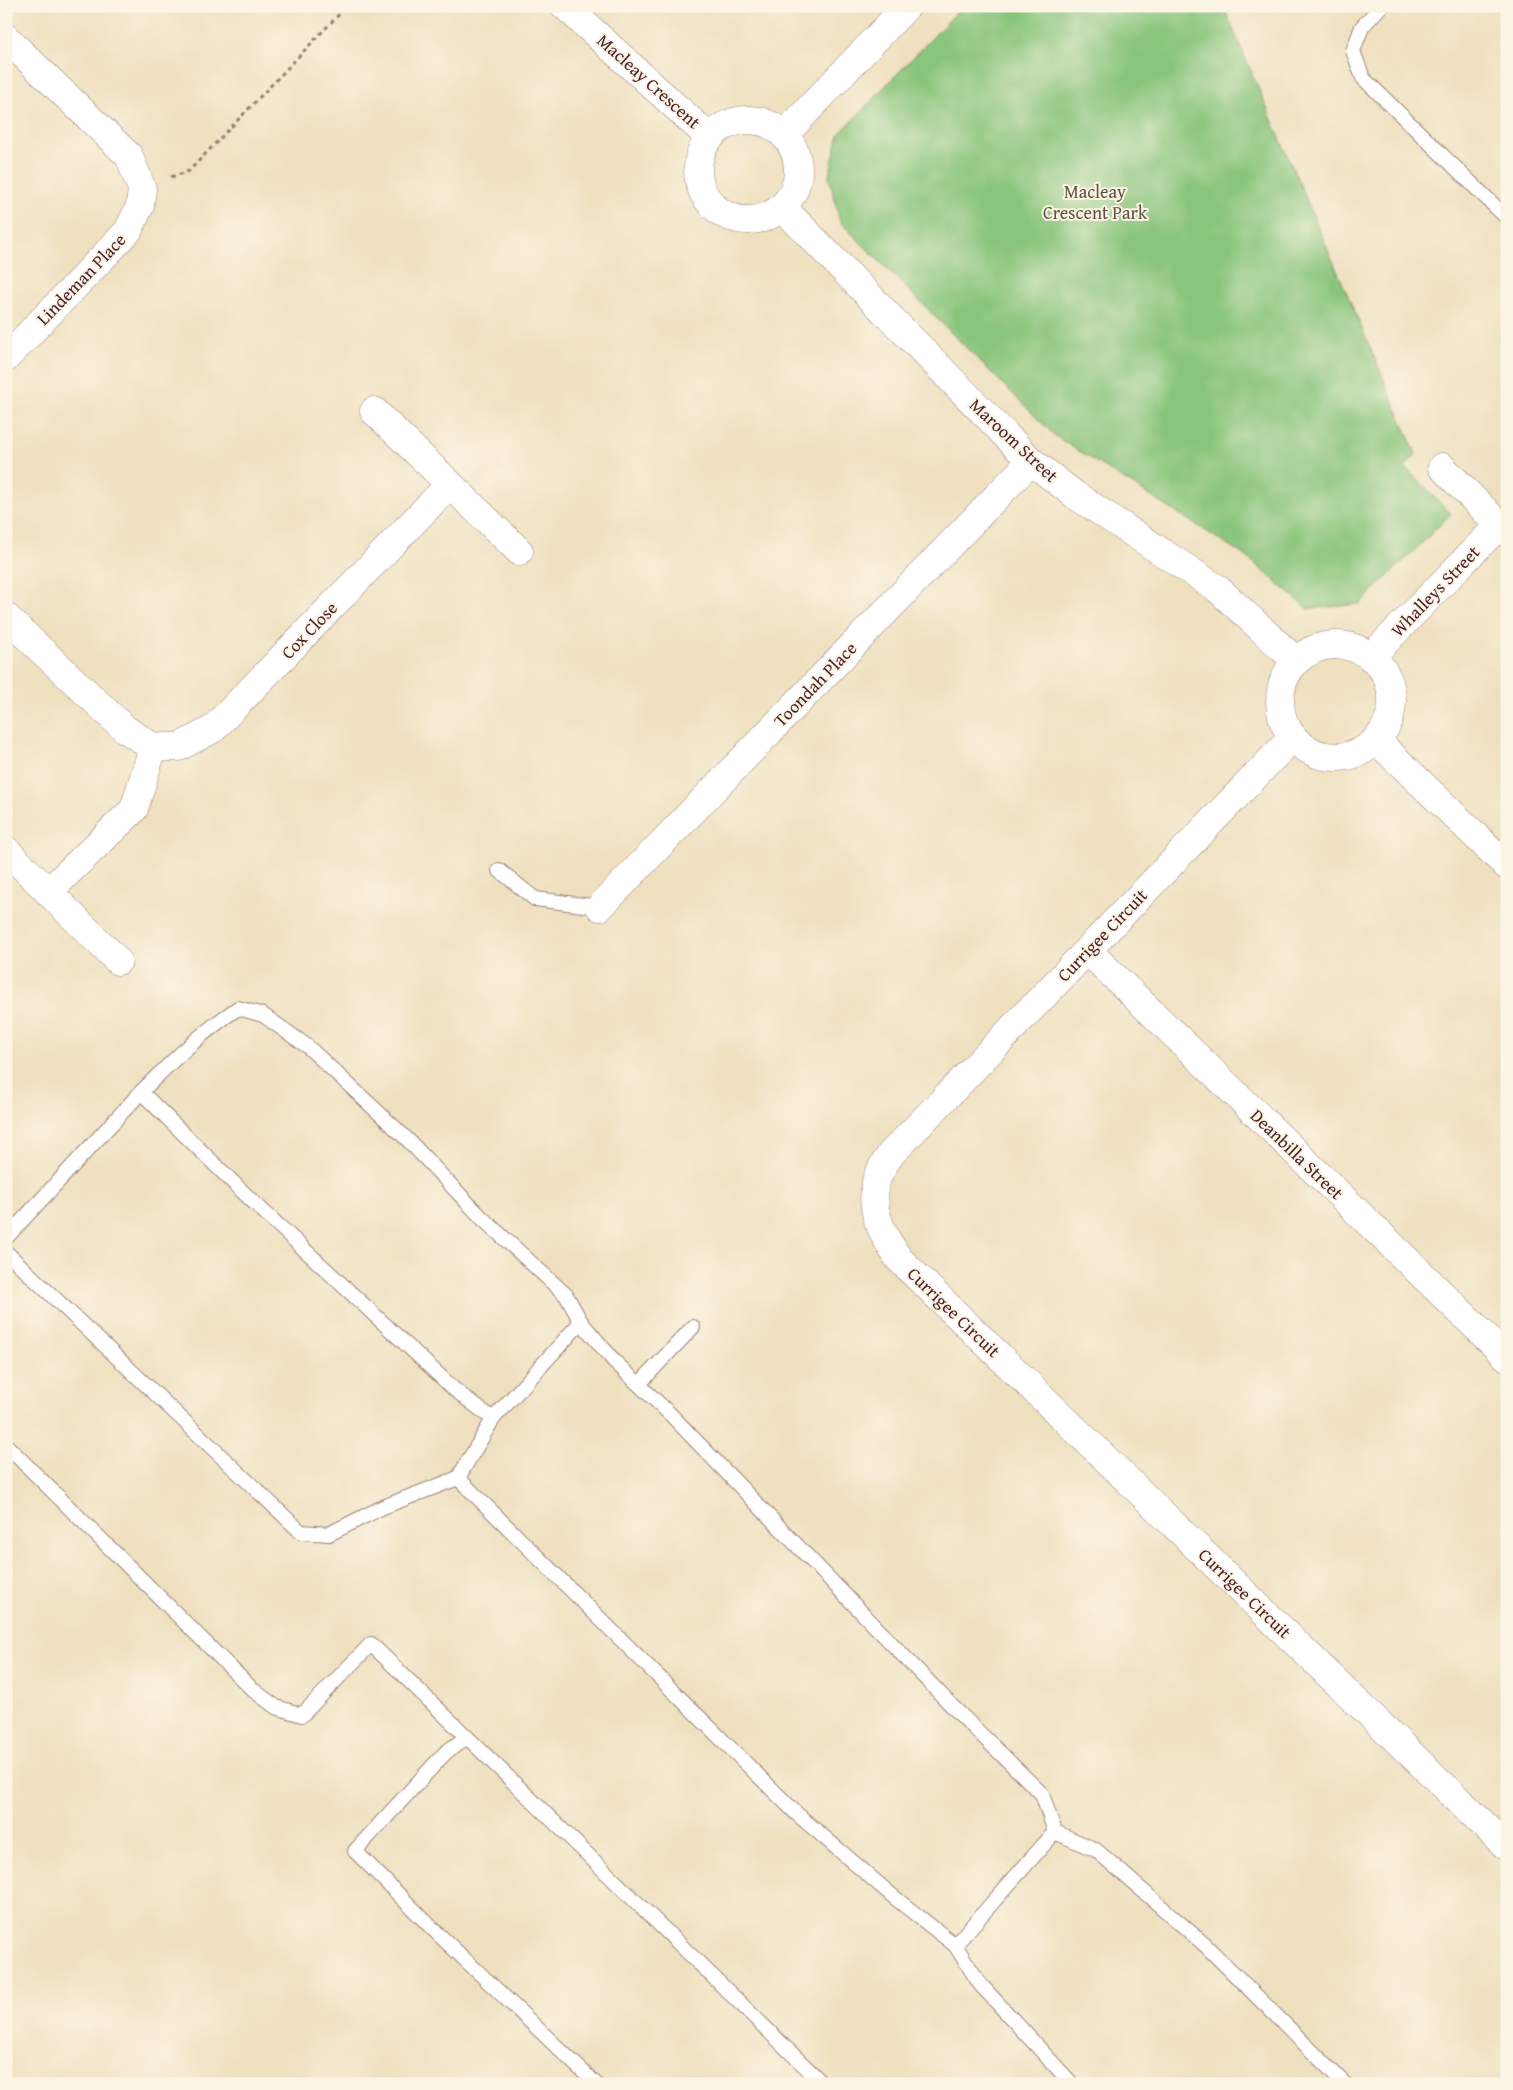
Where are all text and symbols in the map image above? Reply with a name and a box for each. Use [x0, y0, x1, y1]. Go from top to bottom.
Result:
street label: Macleay Crescent [591, 27, 707, 135]
park label: Macleay Crescent Park [1043, 178, 1148, 226]
street label: Lindeman Place [30, 227, 132, 331]
street label: Maroom Street [963, 392, 1065, 489]
street label: Whalleys Street [1384, 539, 1486, 643]
street label: Cox Close [275, 595, 343, 665]
street label: Toondah Place [767, 635, 863, 733]
street label: Currigee Circuit [1050, 882, 1154, 988]
street label: Deanbilla Street [1244, 1102, 1350, 1206]
street label: Currigee Circuit [901, 1260, 1007, 1364]
street label: Currigee Circuit [1192, 1541, 1298, 1645]

